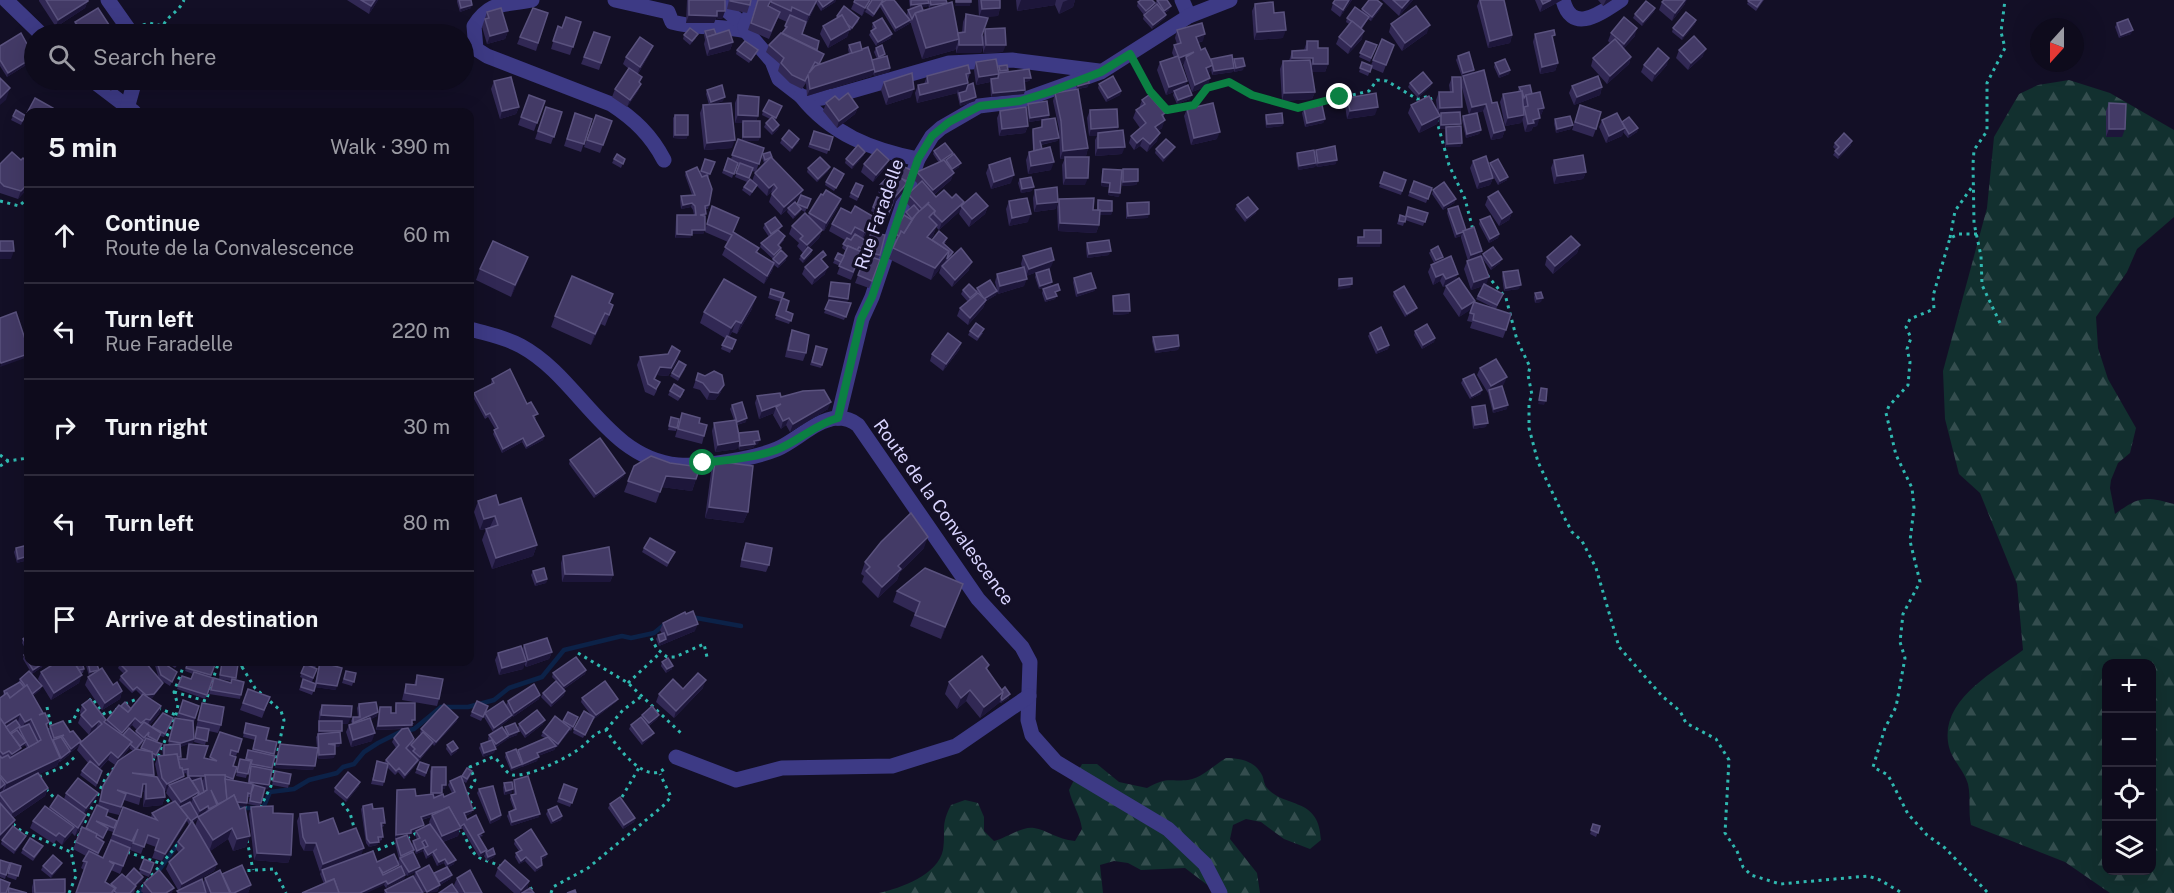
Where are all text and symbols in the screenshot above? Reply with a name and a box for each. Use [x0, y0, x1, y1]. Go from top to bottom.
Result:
north arrow [2030, 18, 2084, 72]
search box [24, 24, 474, 90]
icon: search [45, 41, 78, 74]
text: Search here [93, 44, 217, 70]
route end [1326, 83, 1352, 109]
text: 5 min [48, 132, 117, 163]
text: Walk · 390 m [330, 135, 450, 159]
street label: Rue Faradelle [850, 156, 908, 272]
text: Continue [105, 210, 200, 236]
icon: ahead [48, 219, 81, 252]
text: 60 m [403, 223, 450, 247]
text: Route de la Convalescence [105, 236, 354, 260]
text: Turn left [105, 306, 194, 332]
icon: left [48, 315, 81, 348]
text: 220 m [392, 319, 450, 343]
text: Rue Faradelle [105, 332, 233, 356]
icon: right [48, 411, 81, 444]
text: Turn right [105, 414, 208, 440]
text: 30 m [403, 415, 450, 439]
street label: Route de la Convalescence [870, 415, 1018, 609]
route start [689, 449, 715, 475]
icon: left [48, 507, 81, 540]
text: Turn left [105, 510, 194, 536]
text: 80 m [403, 511, 450, 535]
icon: arrive [48, 603, 81, 636]
text: Arrive at destination [105, 606, 318, 632]
map controls [2102, 659, 2156, 875]
button: + [2102, 659, 2156, 713]
button: − [2102, 713, 2156, 767]
button: locate [2102, 767, 2156, 821]
button: layers [2102, 821, 2156, 875]

